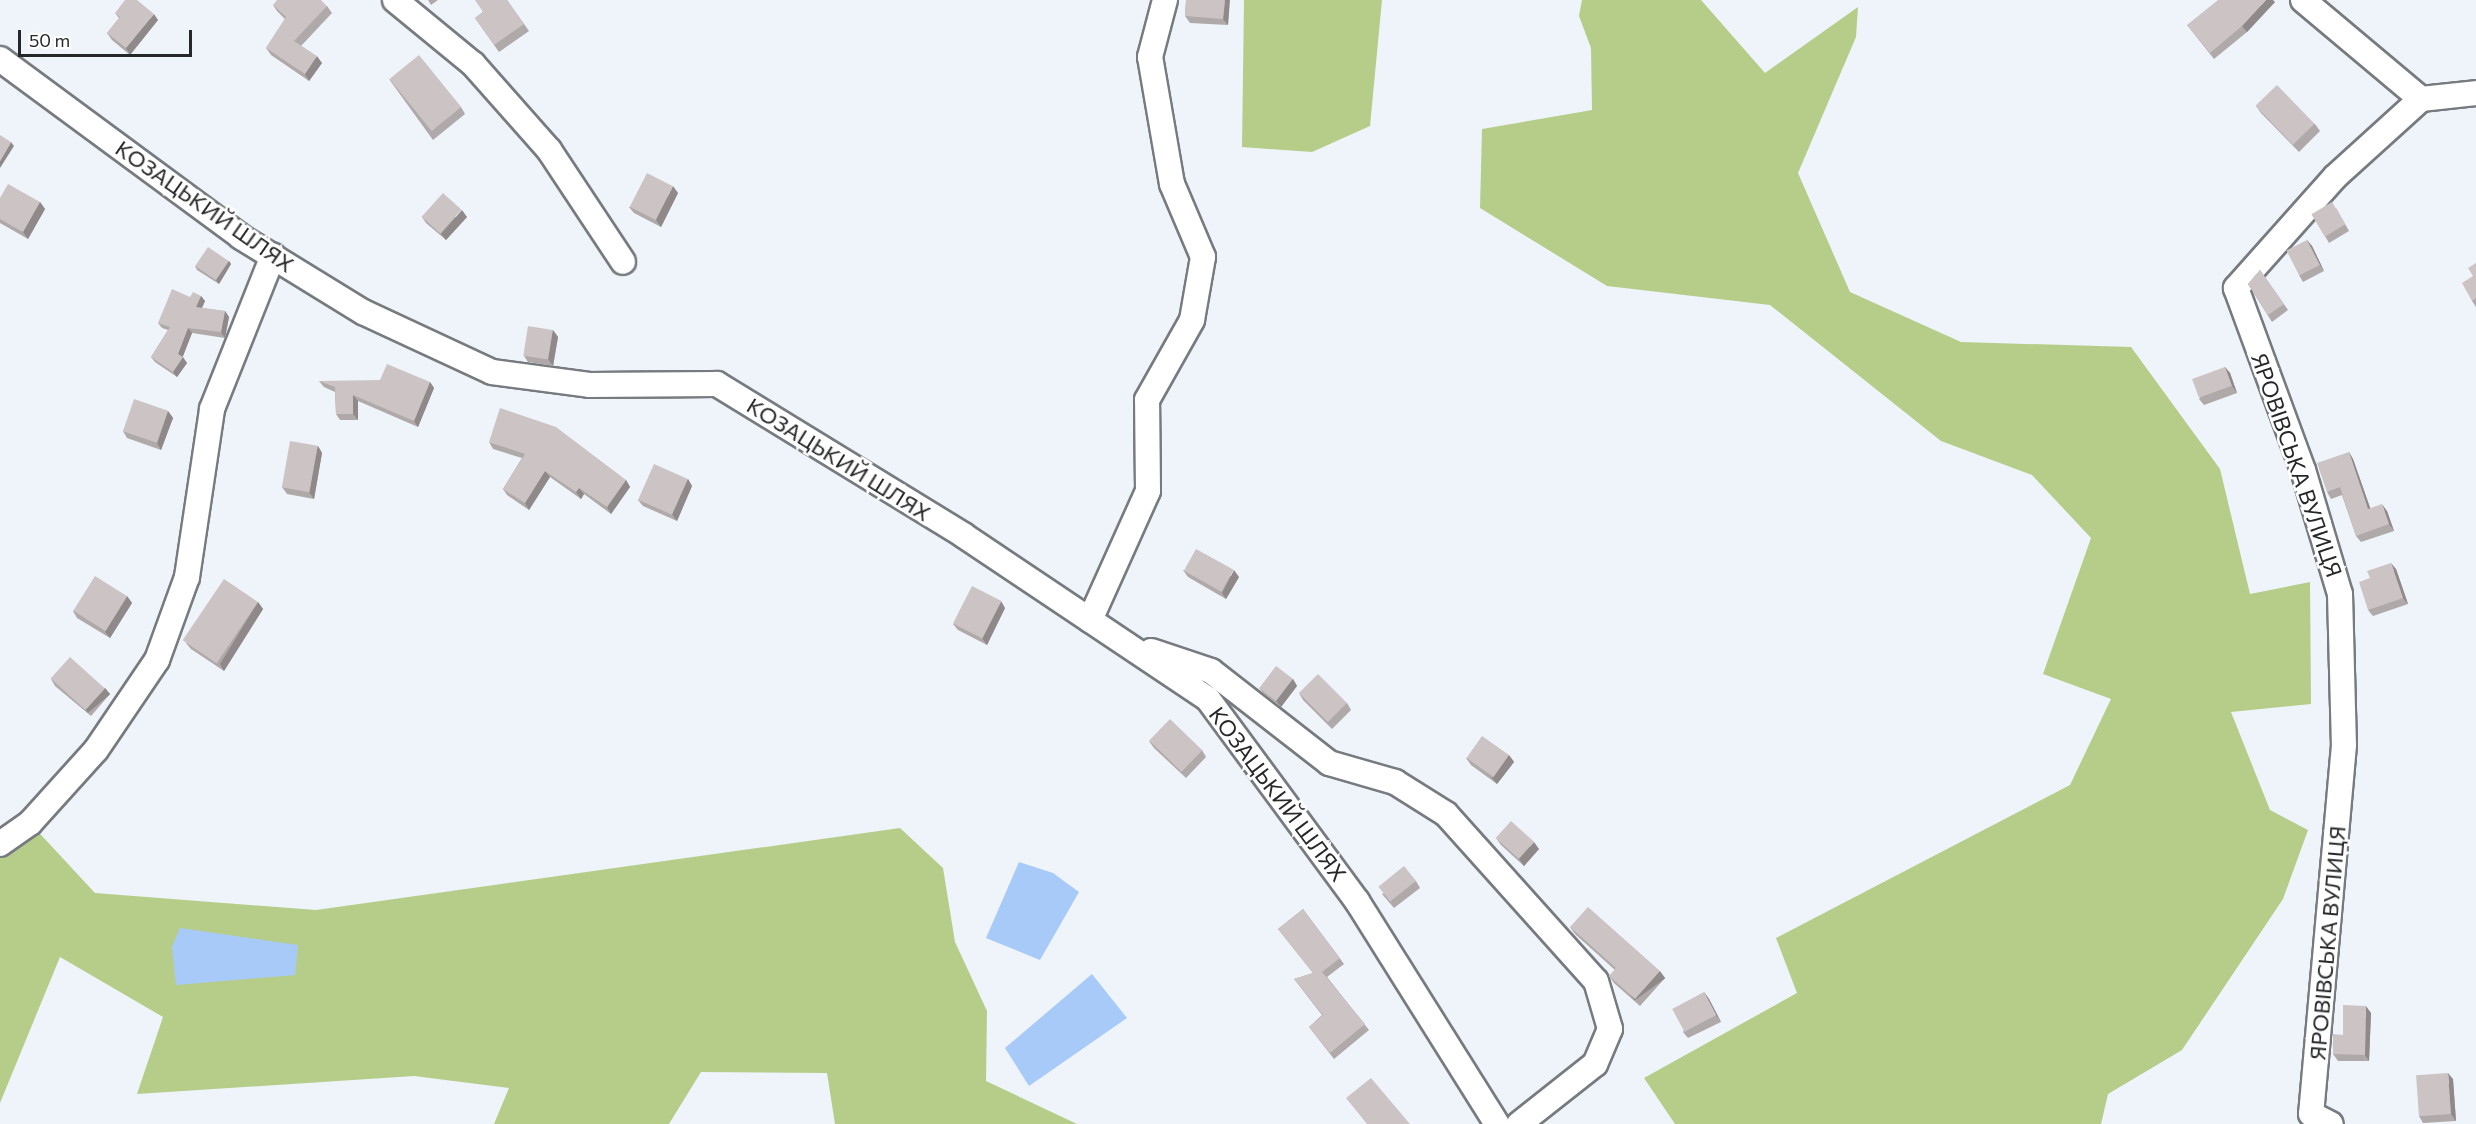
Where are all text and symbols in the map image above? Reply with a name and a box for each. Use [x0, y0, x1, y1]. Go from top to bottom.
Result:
scale bar [21, 18, 195, 56]
text: 50 m [29, 29, 70, 51]
street label: КОЗАЦЬКИЙ ШЛЯХ [111, 134, 299, 278]
street label: ЯРОВІВСЬКА ВУЛИЦЯ [2246, 349, 2348, 581]
street label: КОЗАЦЬКИЙ ШЛЯХ [742, 392, 936, 526]
street label: КОЗАЦЬКИЙ ШЛЯХ [1204, 702, 1352, 886]
street label: ЯРОВІВСЬКА ВУЛИЦЯ [2304, 825, 2350, 1061]

